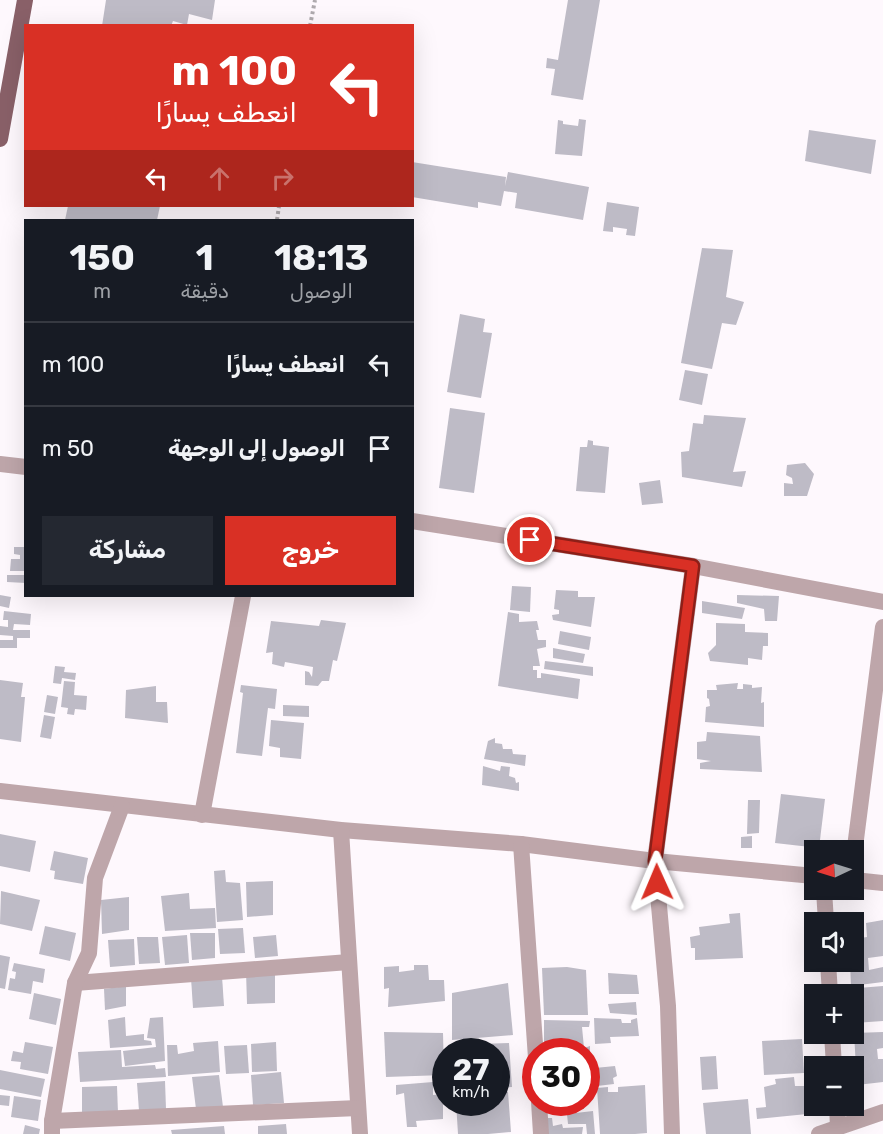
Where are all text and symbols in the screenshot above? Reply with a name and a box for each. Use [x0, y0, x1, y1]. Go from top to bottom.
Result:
text: 100 m [172, 46, 297, 96]
icon: left [318, 48, 396, 126]
text: انعطف يسارًا [155, 97, 297, 129]
icon: left [140, 162, 173, 195]
icon: ahead [203, 162, 236, 195]
icon: right [266, 162, 299, 195]
text: 150 [69, 236, 135, 279]
text: 1 [196, 236, 214, 279]
text: 18:13 [274, 236, 369, 279]
text: m [93, 279, 111, 303]
text: دقيقة [180, 279, 229, 303]
text: الوصول [290, 279, 353, 303]
icon: left [363, 348, 396, 381]
text: 100 m [42, 351, 104, 378]
text: انعطف يسارًا [226, 351, 345, 378]
icon: arrive [363, 432, 396, 465]
text: 50 m [42, 435, 94, 462]
text: الوصول إلى الوجهة [168, 435, 345, 462]
pin [504, 514, 555, 565]
button: مشاركة [42, 516, 213, 585]
button: خروج [225, 516, 396, 585]
icon: arrive [513, 523, 546, 556]
north arrow [804, 840, 864, 900]
map controls [804, 840, 864, 1116]
position arrow [625, 850, 689, 914]
button: sound [804, 912, 864, 972]
button: + [804, 984, 864, 1044]
speed limit sign: 30 [522, 1038, 600, 1116]
text: 27 [453, 1052, 489, 1088]
button: − [804, 1056, 864, 1116]
text: km/h [452, 1083, 490, 1101]

